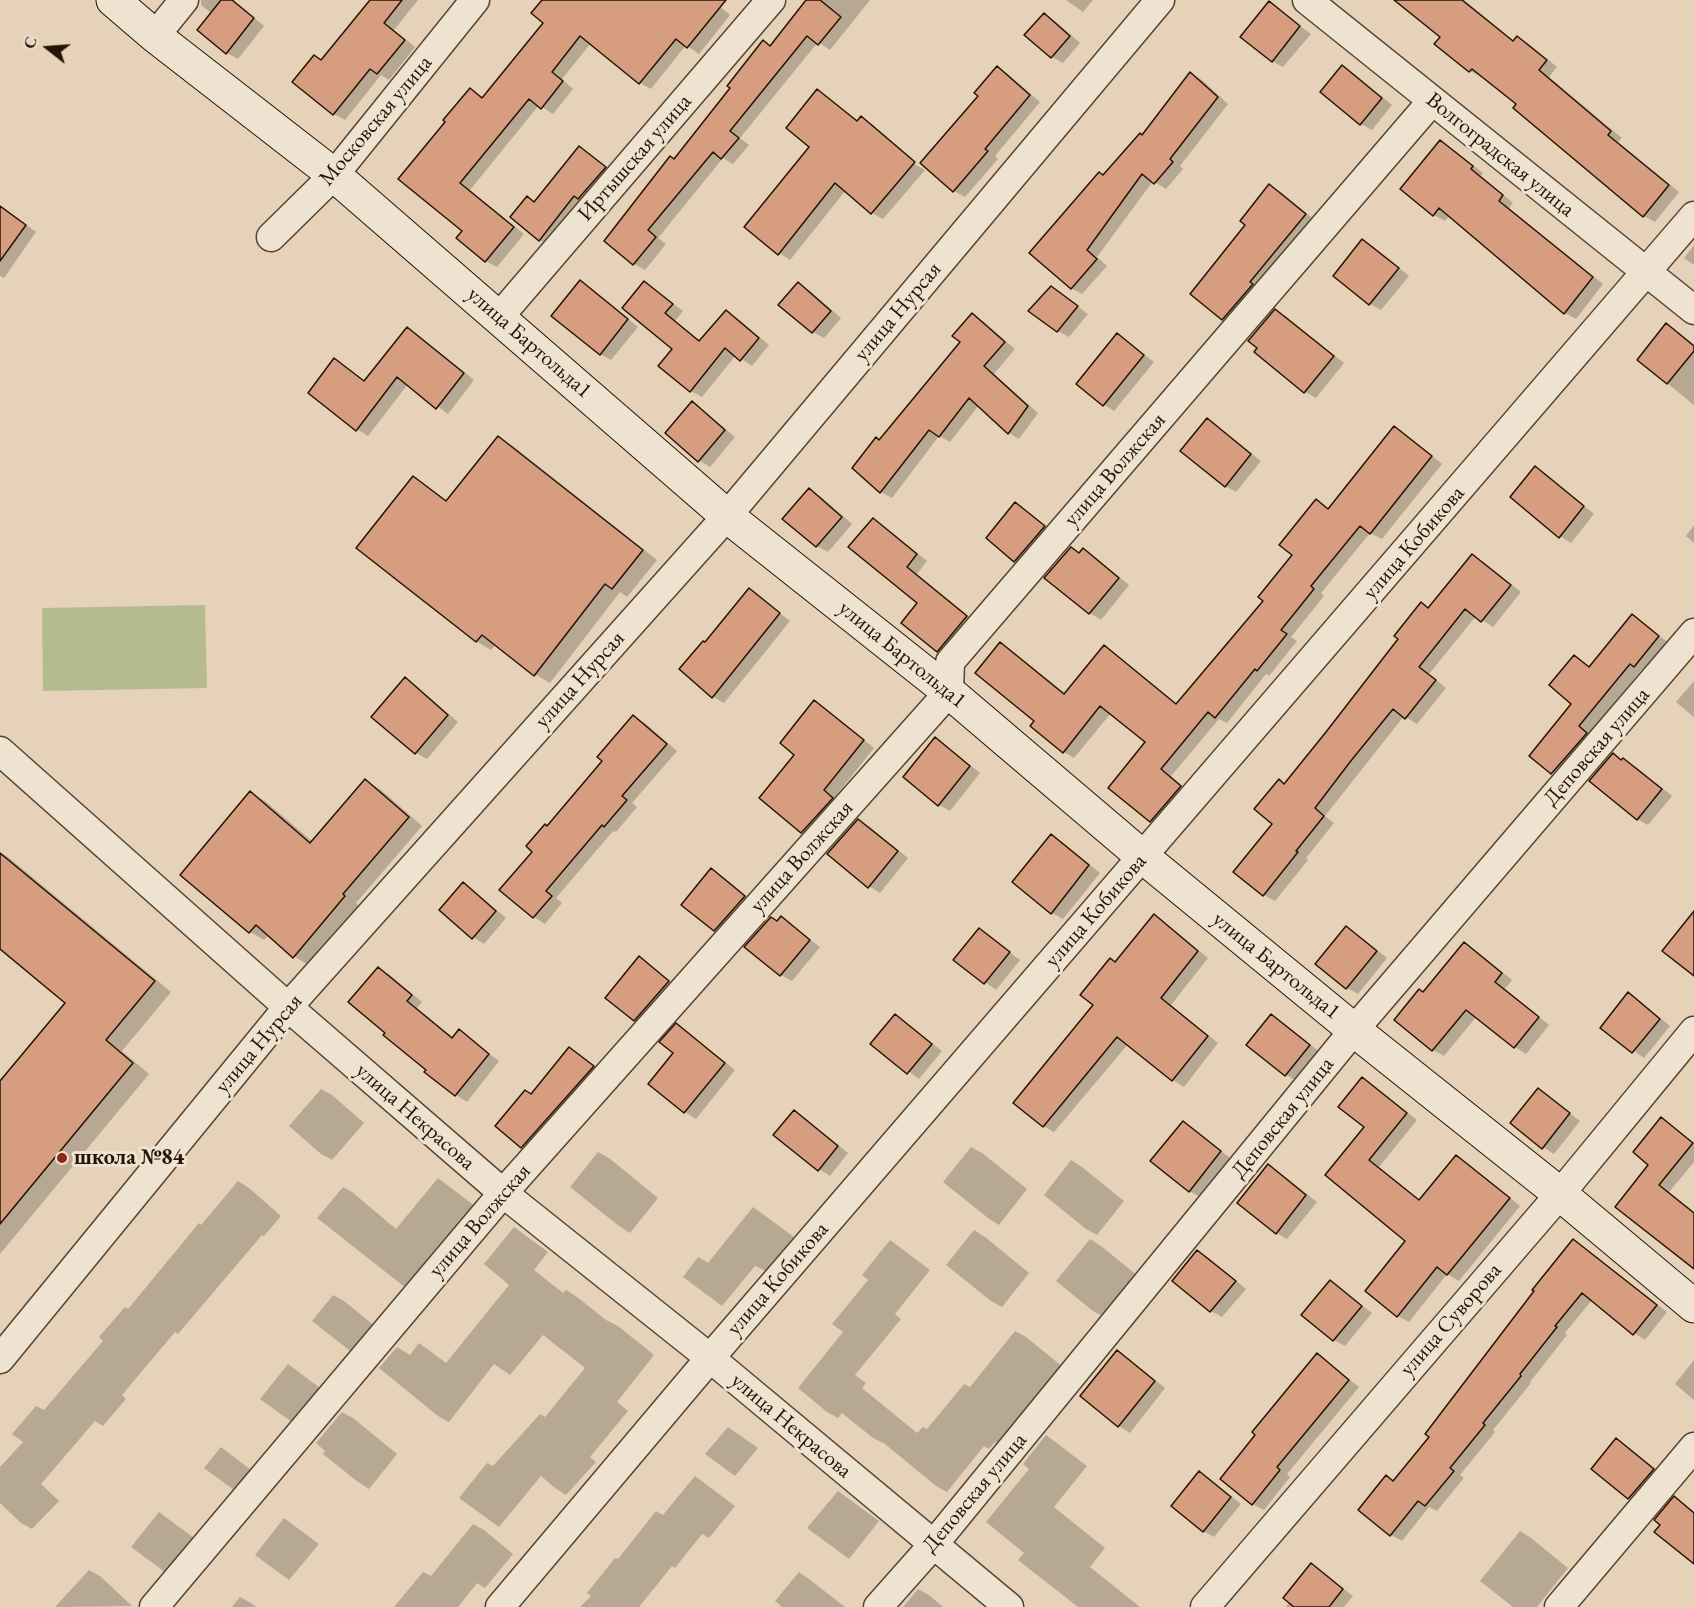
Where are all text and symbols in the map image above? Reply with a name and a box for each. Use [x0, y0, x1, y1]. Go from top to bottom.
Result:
north arrow [18, 18, 78, 78]
text: С [19, 34, 42, 51]
street label: Московская улица [314, 50, 438, 192]
street label: Волгоградская улица [1420, 87, 1580, 223]
street label: Иртышская улица [573, 89, 697, 227]
street label: улица Нурсая [849, 257, 947, 367]
street label: улица Бартольда1 [461, 282, 597, 404]
street label: улица Волжская [1058, 408, 1172, 532]
street label: улица Кобикова [1358, 481, 1470, 605]
street label: улица Бартольда1 [833, 595, 971, 715]
street label: улица Нурсая [529, 626, 631, 734]
street label: Деповская улица [1538, 682, 1656, 812]
street label: улица Волжская [745, 795, 859, 919]
street label: улица Кобикова [1040, 849, 1152, 973]
street label: улица Бартольда1 [1207, 906, 1345, 1026]
street label: улица Нурсая [210, 989, 308, 1099]
street label: Деповская улица [1226, 1052, 1340, 1184]
street label: улица Некрасова [350, 1058, 480, 1176]
place label: школа №84 [74, 1145, 184, 1171]
marker: школа №84 [55, 1151, 69, 1165]
street label: улица Волжская [423, 1159, 537, 1283]
street label: улица Кобикова [722, 1217, 834, 1341]
street label: улица Суворова [1395, 1258, 1507, 1382]
street label: улица Некрасова [725, 1368, 857, 1484]
street label: Деповская улица [917, 1428, 1033, 1558]

